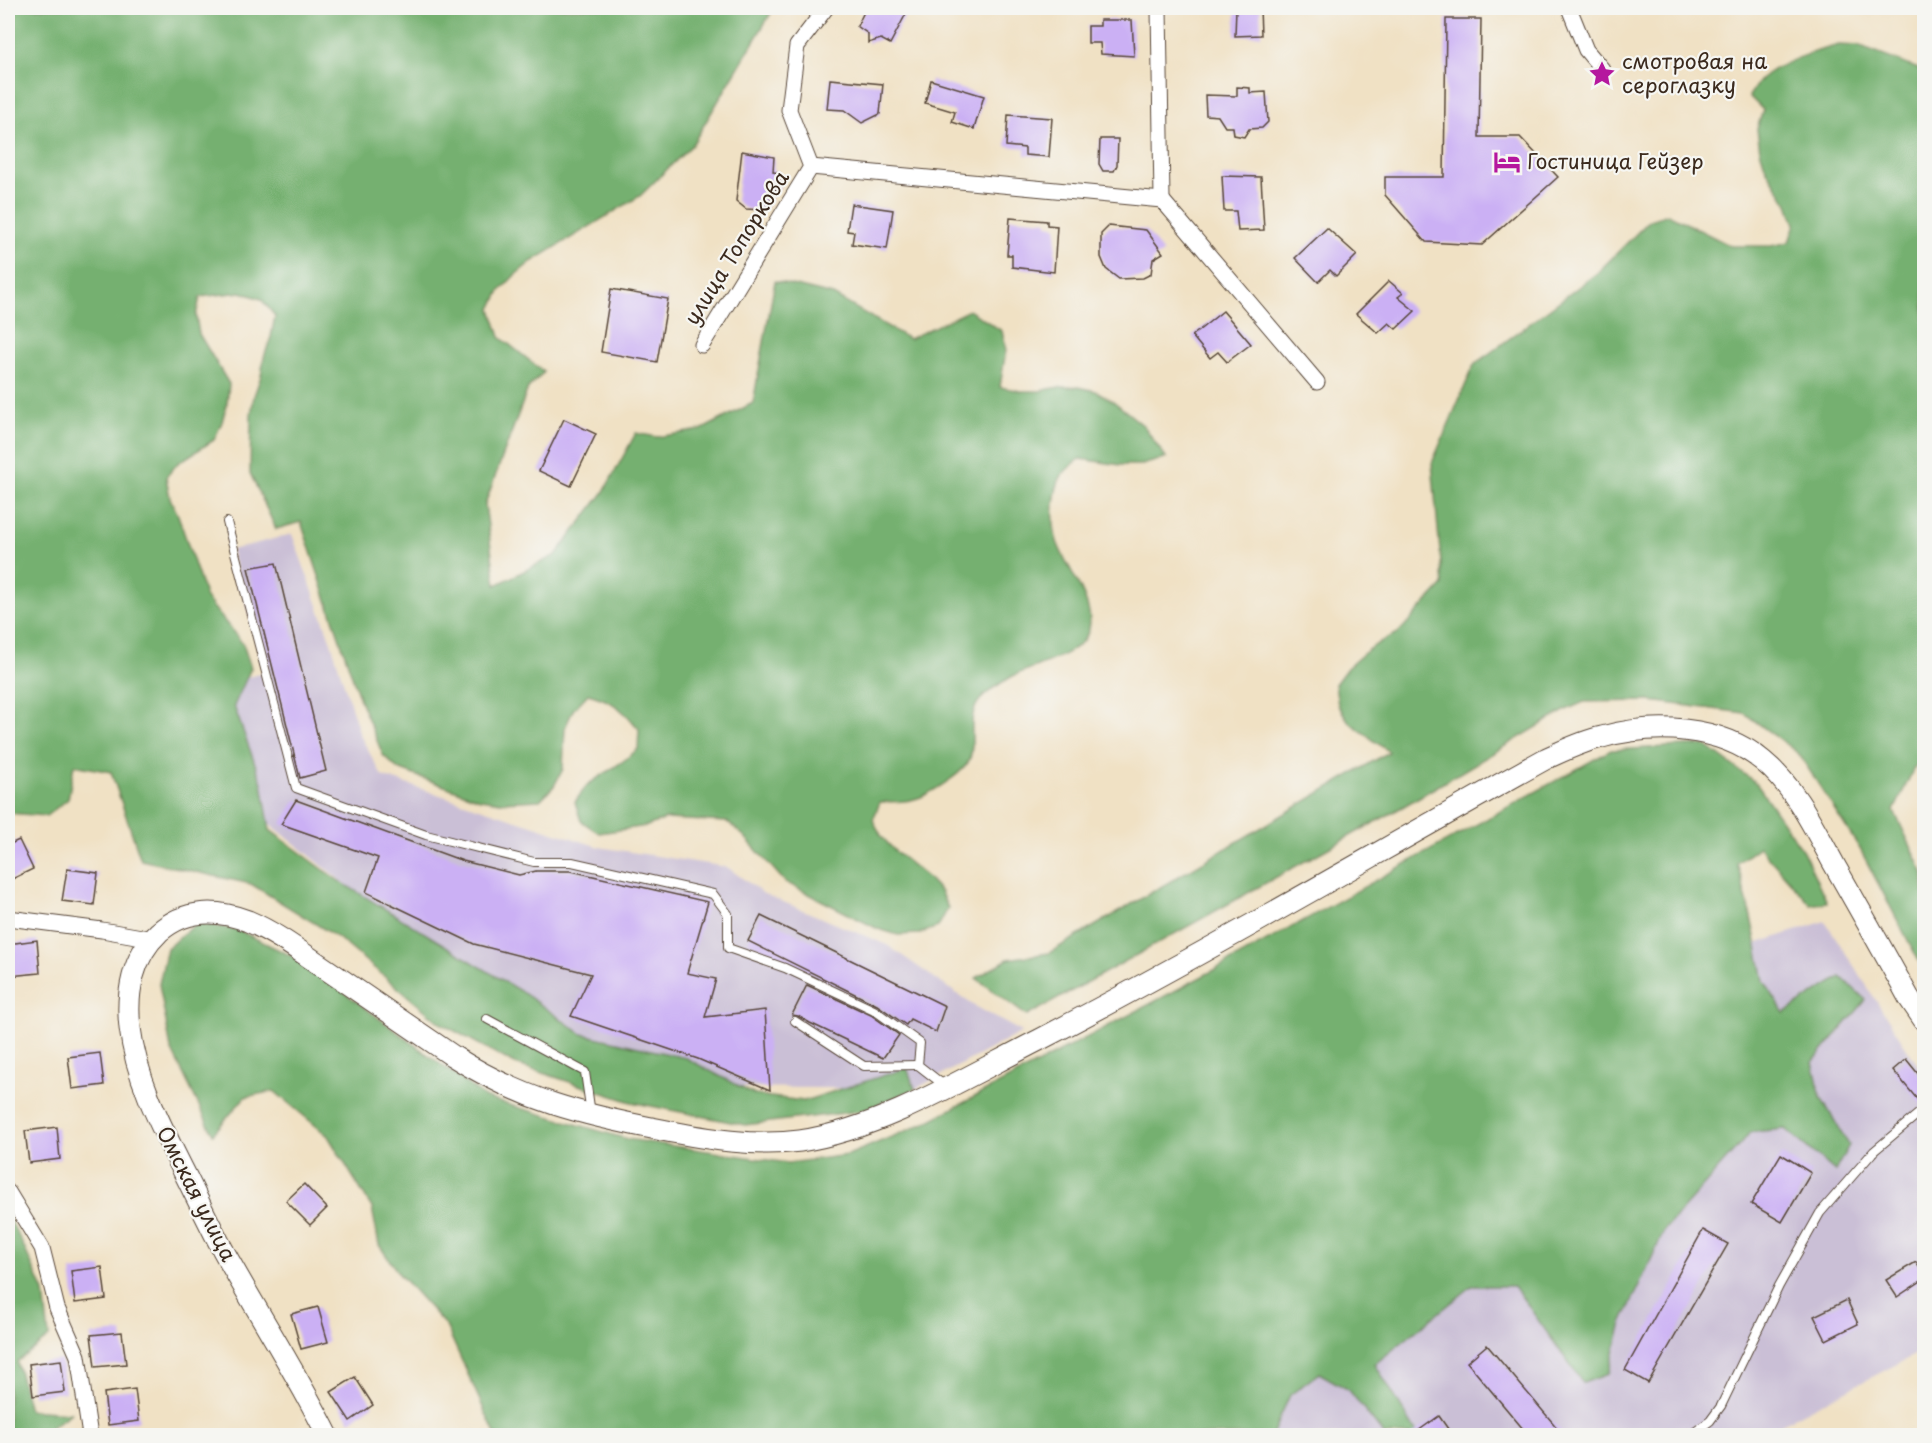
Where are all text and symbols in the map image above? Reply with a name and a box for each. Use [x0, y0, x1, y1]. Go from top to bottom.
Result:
place label: смотровая на сероглазку [1622, 44, 1767, 100]
place icon: смотровая на сероглазку [1587, 59, 1617, 89]
place label: Гостиница Гейзер [1527, 144, 1704, 176]
hotel icon: Гостиница Гейзер [1492, 147, 1522, 177]
street label: улица Топоркова [675, 163, 796, 330]
street label: Омская улица [150, 1120, 246, 1267]

